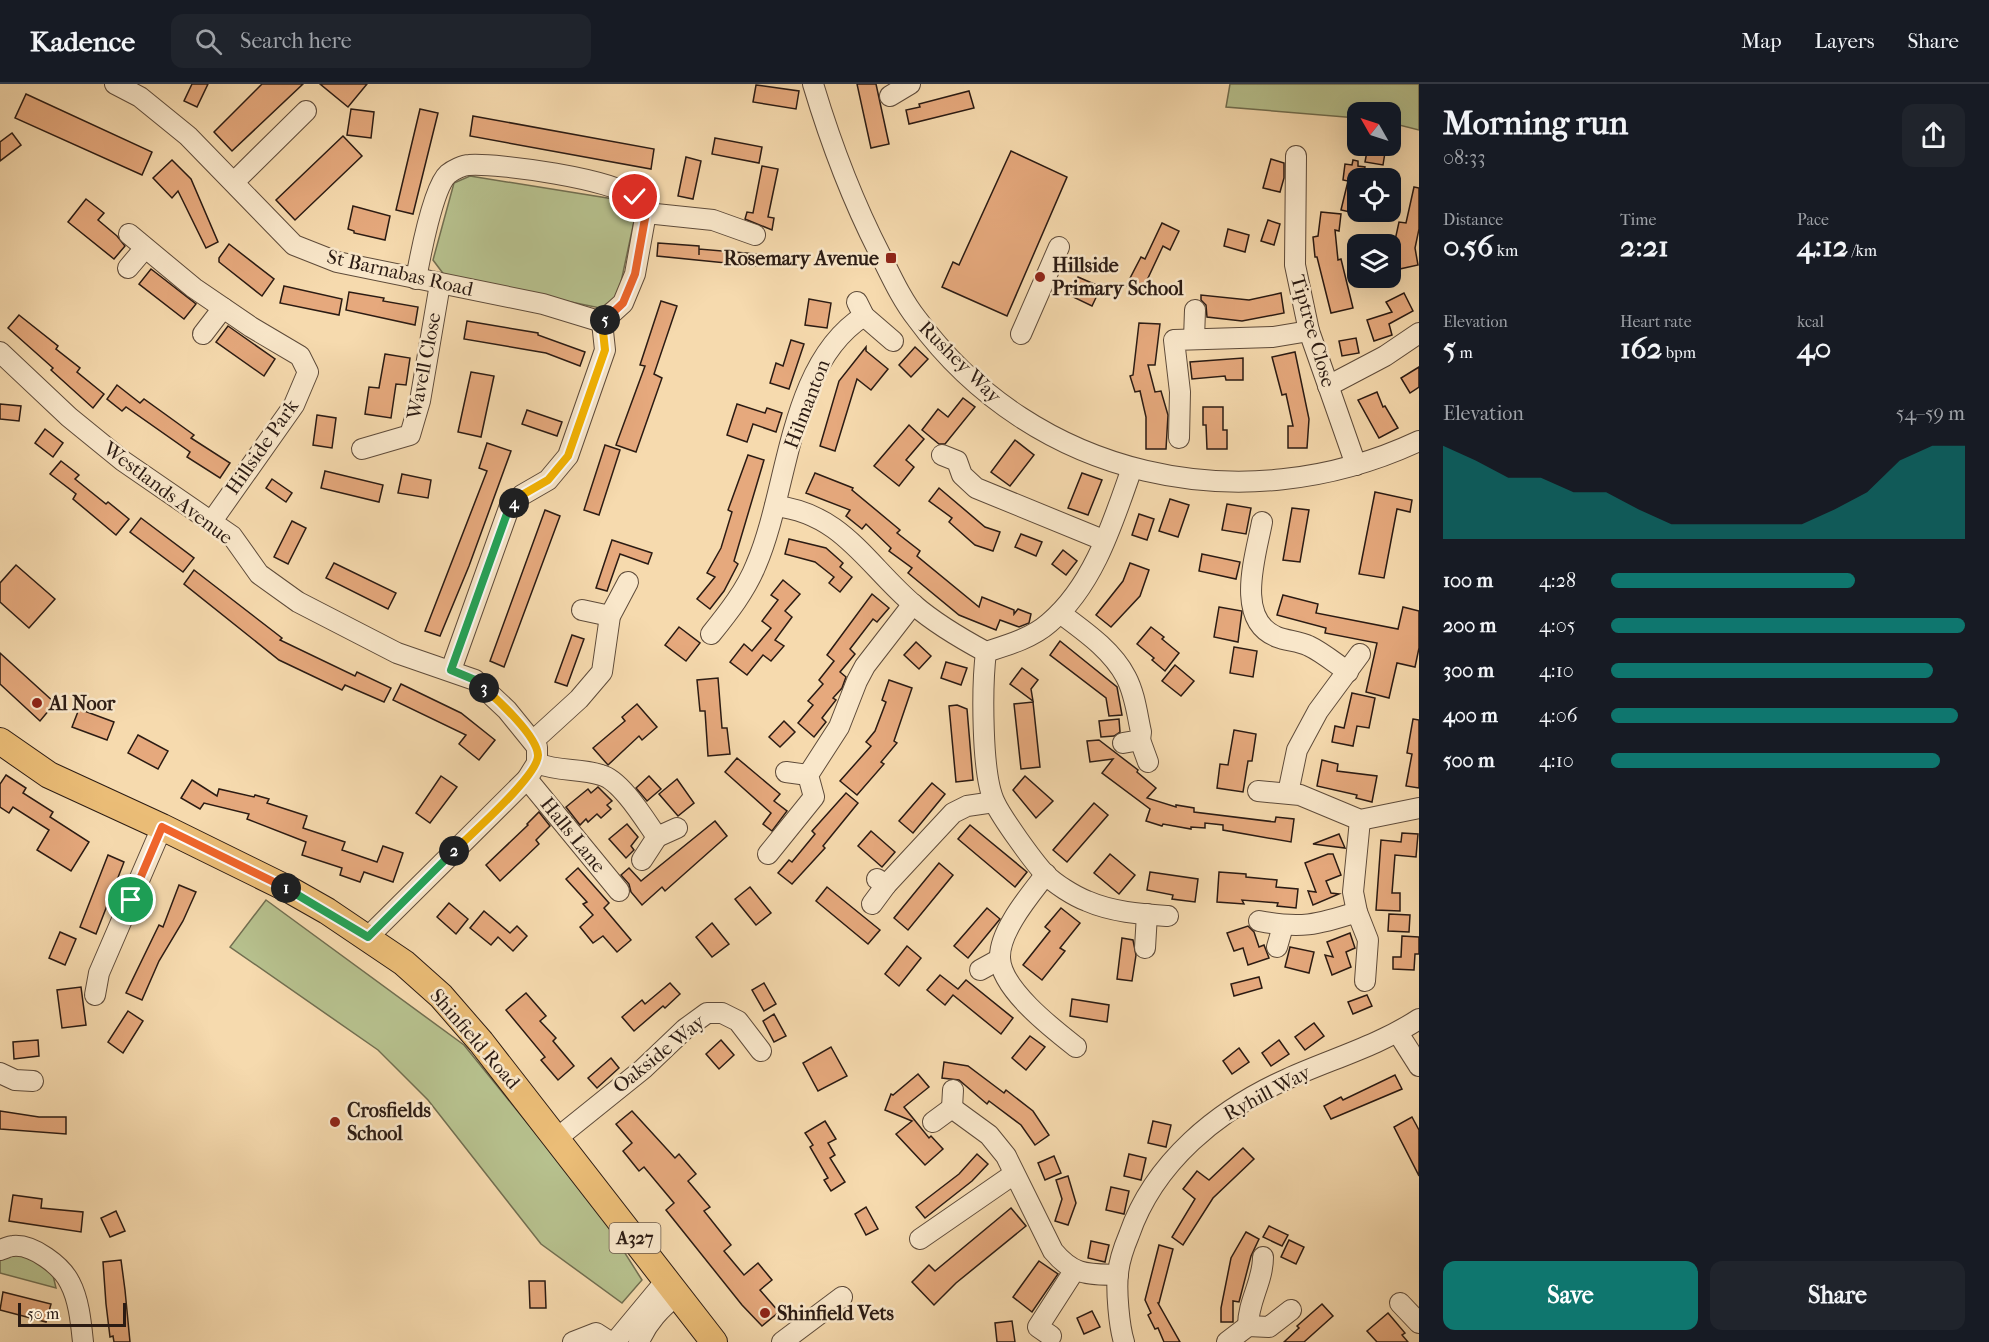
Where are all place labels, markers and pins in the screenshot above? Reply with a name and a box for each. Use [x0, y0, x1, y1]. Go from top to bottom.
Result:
pin [609, 171, 660, 222]
place label: Rosemary Avenue [723, 247, 879, 270]
marker: Rosemary Avenue [884, 251, 898, 265]
place label: Hillside Primary School [1052, 254, 1184, 300]
marker: Hillside Primary School [1033, 270, 1047, 284]
pin: 5 [590, 305, 620, 335]
pin: 4 [499, 488, 529, 518]
pin: 3 [469, 673, 499, 703]
place label: Al Noor [47, 692, 116, 715]
marker: Al Noor [30, 696, 44, 710]
pin: 2 [439, 836, 469, 866]
pin: 1 [271, 873, 301, 903]
pin [105, 874, 156, 925]
place label: Crosfields School [347, 1099, 432, 1145]
marker: Crosfields School [328, 1115, 342, 1129]
place label: Shinfield Vets [777, 1302, 895, 1325]
marker: Shinfield Vets [758, 1306, 772, 1320]

